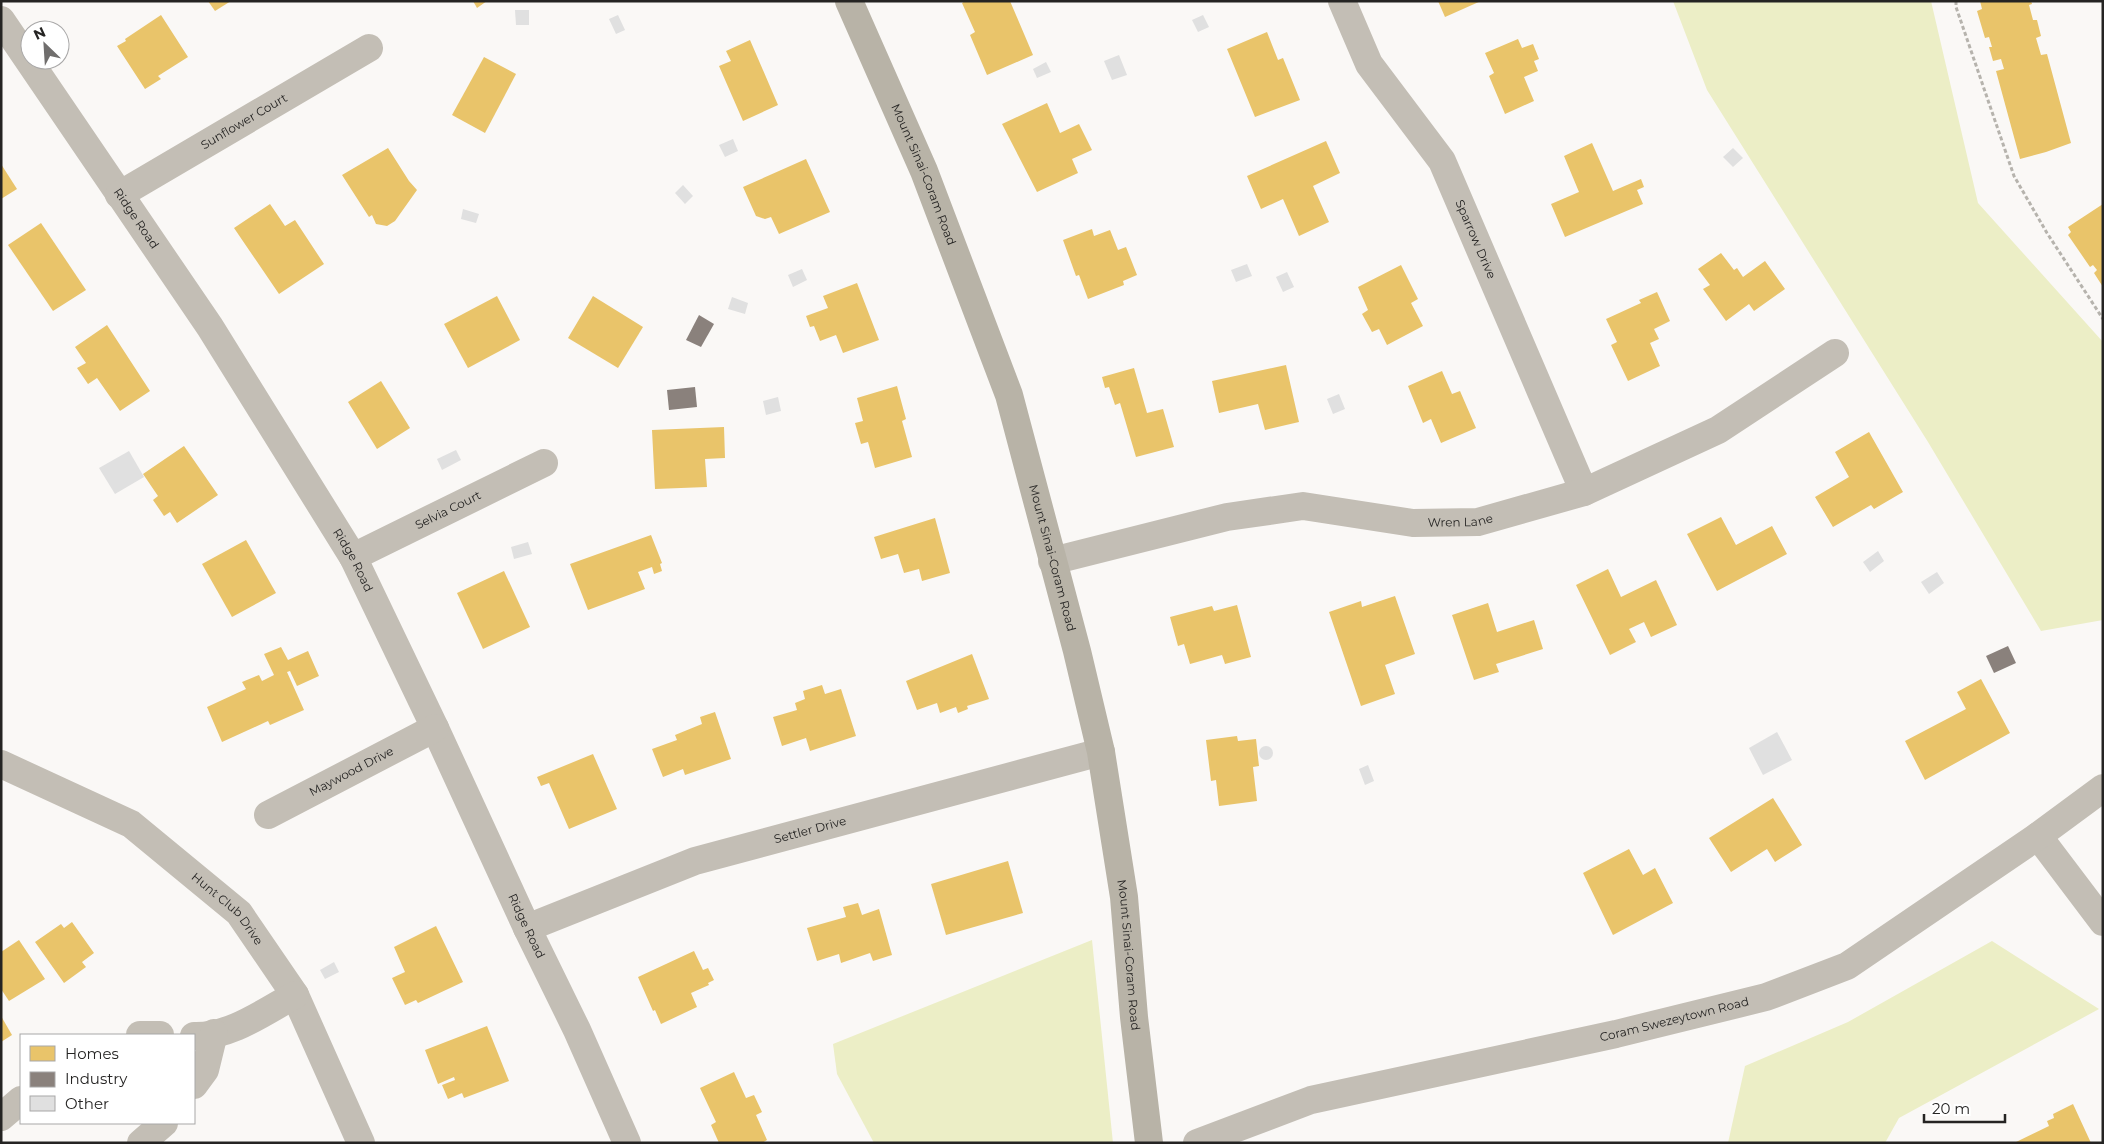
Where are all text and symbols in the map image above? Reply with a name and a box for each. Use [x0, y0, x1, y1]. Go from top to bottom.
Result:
north arrow [20, 20, 70, 70]
text: N [31, 23, 48, 44]
street label: Sunflower Court [198, 90, 290, 152]
street label: Mount Sinai-Coram Road [888, 101, 959, 247]
street label: Ridge Road [111, 185, 162, 251]
street label: Sparrow Drive [1452, 197, 1500, 281]
street label: Mount Sinai-Coram Road [1026, 483, 1079, 633]
street label: Selvia Court [412, 487, 483, 532]
street label: Wren Lane [1427, 510, 1495, 530]
street label: Ridge Road [330, 525, 377, 594]
street label: Maywood Drive [306, 743, 396, 799]
street label: Settler Drive [772, 813, 848, 846]
street label: Hunt Club Drive [189, 869, 267, 948]
street label: Mount Sinai-Coram Road [1114, 878, 1144, 1031]
street label: Ridge Road [505, 891, 549, 961]
street label: Coram Swezeytown Road [1598, 994, 1750, 1044]
legend [20, 1034, 195, 1124]
text: Homes [65, 1044, 119, 1063]
text: Industry [65, 1069, 128, 1088]
scale bar [1924, 1092, 2005, 1124]
text: Other [65, 1094, 109, 1113]
text: 20 m [1932, 1099, 1970, 1118]

